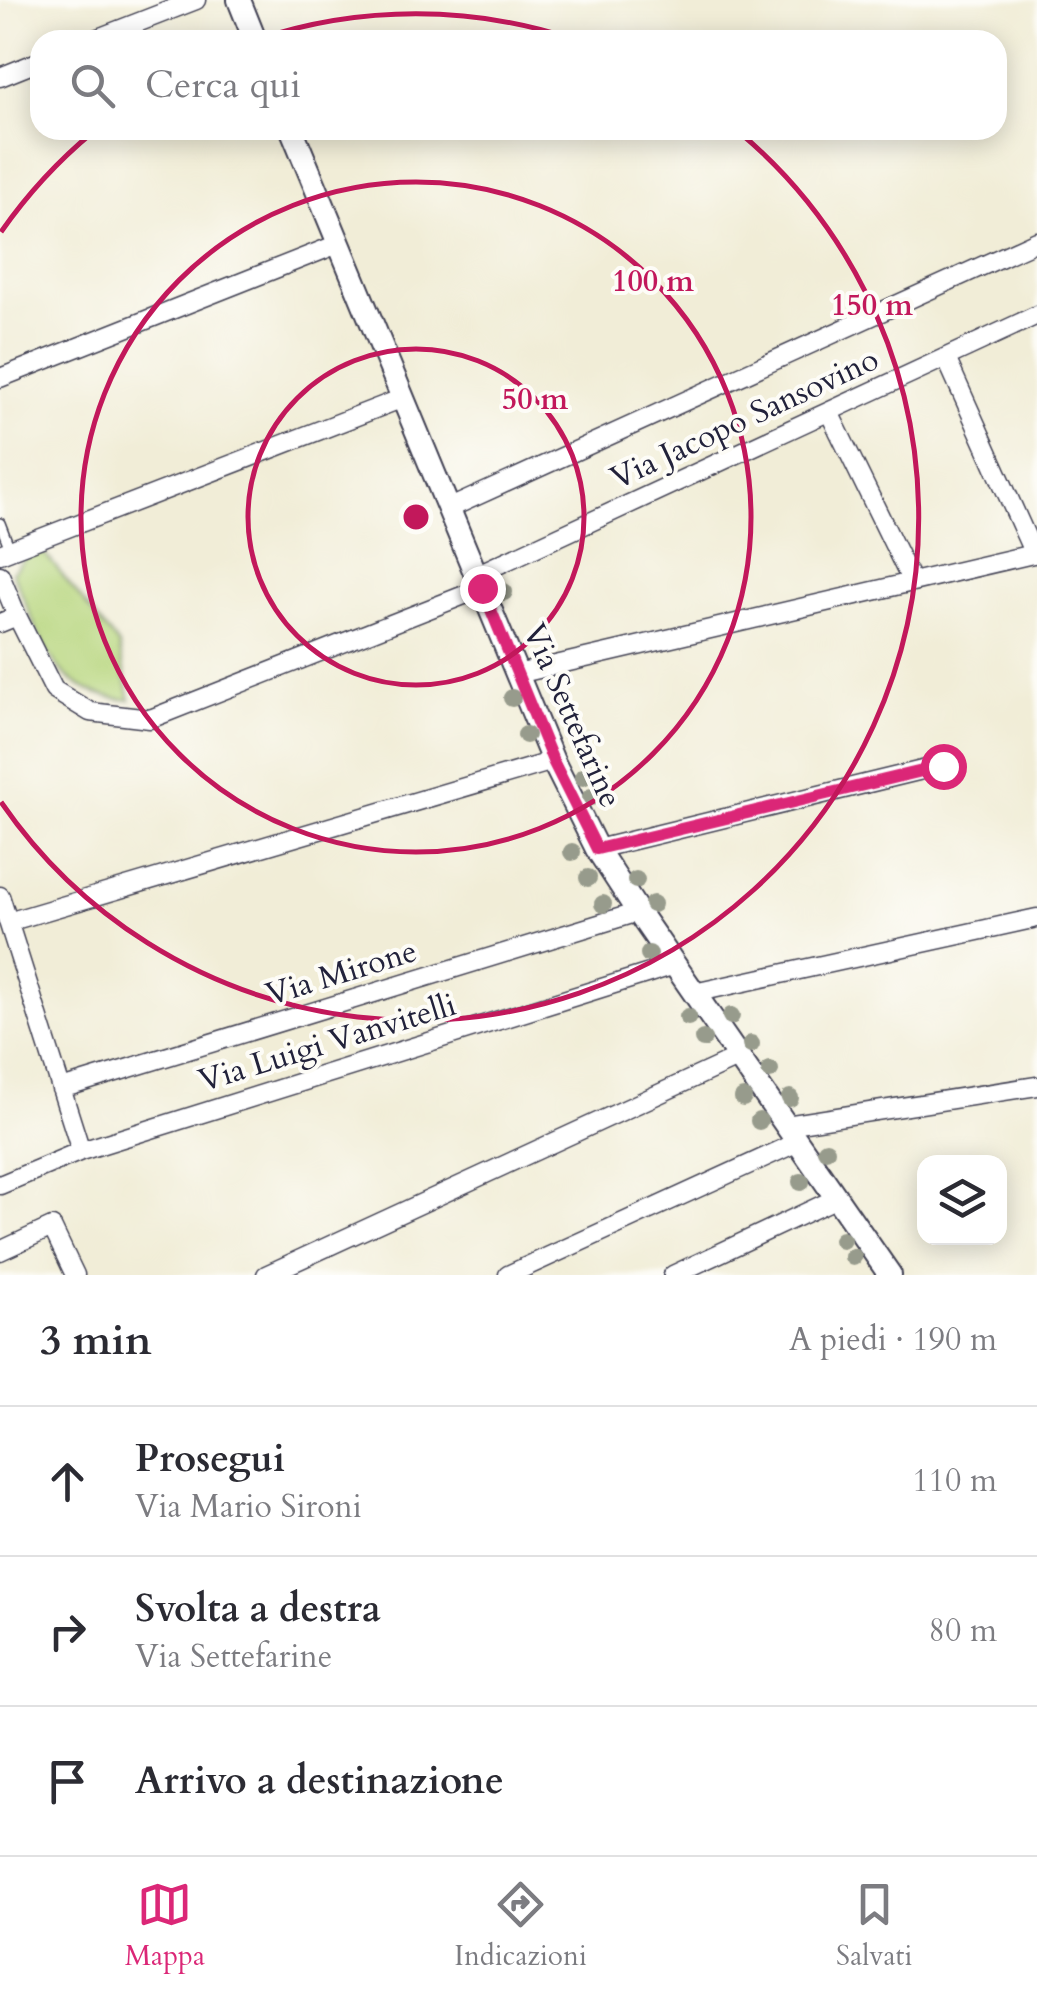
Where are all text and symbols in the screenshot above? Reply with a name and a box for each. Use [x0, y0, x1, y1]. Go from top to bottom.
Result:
search box [30, 30, 1007, 140]
icon: search [65, 58, 120, 113]
text: Cerca qui [145, 59, 301, 111]
text: 100 m [612, 261, 694, 302]
text: 150 m [831, 285, 913, 326]
street label: Via Jacopo Sansovino [603, 337, 886, 500]
text: 50 m [502, 379, 569, 420]
centre of rings [398, 499, 434, 535]
route end [460, 566, 506, 612]
street label: Via Settefarine [512, 616, 632, 814]
route start [921, 744, 967, 790]
street label: Via Mirone [260, 929, 422, 1017]
street label: Via Luigi Vanvitelli [193, 983, 461, 1103]
map controls [917, 1155, 1007, 1245]
button: layers [917, 1155, 1007, 1245]
text: 3 min [40, 1312, 152, 1369]
text: A piedi · 190 m [789, 1318, 997, 1362]
text: Prosegui [135, 1433, 285, 1485]
icon: ahead [40, 1454, 95, 1509]
text: 110 m [912, 1459, 997, 1503]
text: Via Mario Sironi [135, 1485, 362, 1529]
text: Svolta a destra [135, 1583, 381, 1635]
icon: right [40, 1604, 95, 1659]
text: 80 m [929, 1609, 997, 1653]
text: Via Settefarine [135, 1635, 332, 1679]
icon: arrive [40, 1754, 95, 1809]
text: Arrivo a destinazione [135, 1755, 504, 1807]
tab: Mappa [125, 1877, 205, 1975]
tab: Indicazioni [454, 1877, 587, 1975]
tab: Salvati [836, 1877, 912, 1975]

